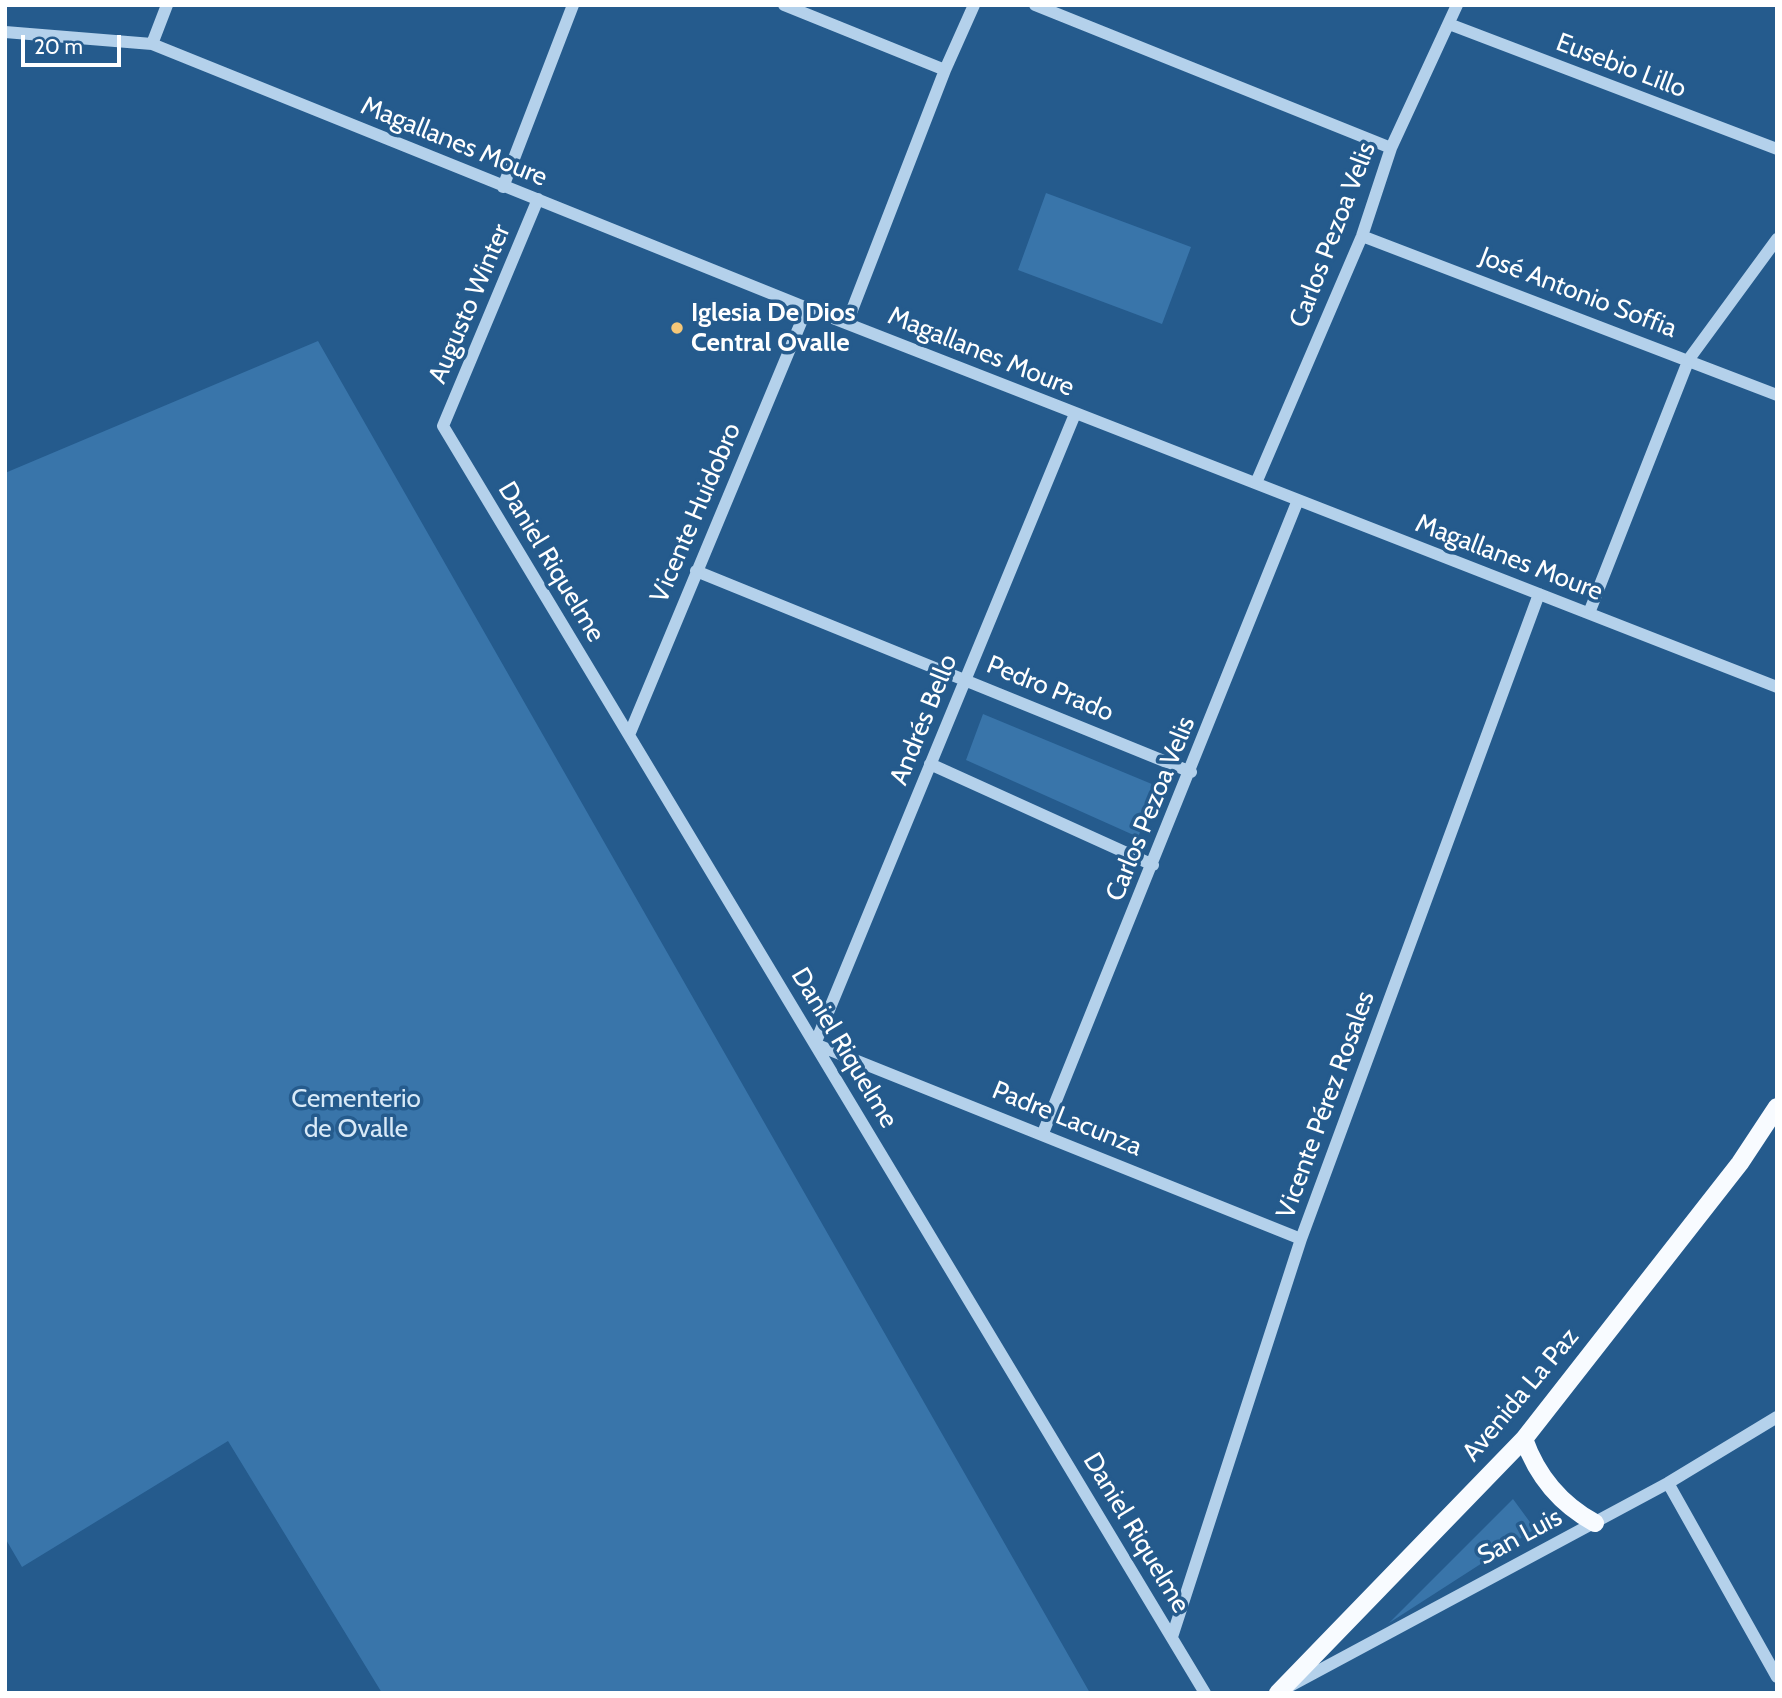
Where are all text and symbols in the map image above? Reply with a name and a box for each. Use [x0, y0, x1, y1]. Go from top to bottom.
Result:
scale bar [24, 21, 124, 65]
street label: Eusebio Lillo [1552, 27, 1690, 105]
text: 20 m [34, 34, 83, 59]
street label: Magallanes Moure [356, 90, 552, 194]
street label: Carlos Pezoa Velis [1283, 138, 1383, 332]
street label: Augusto Winter [422, 220, 518, 388]
street label: José Antonio Soffia [1475, 241, 1681, 345]
place label: Iglesia De Dios Central Ovalle [691, 297, 855, 358]
street label: Magallanes Moure [883, 300, 1079, 404]
marker: Iglesia De Dios Central Ovalle [669, 320, 685, 336]
street label: Vicente Huidobro [644, 418, 748, 608]
street label: Daniel Riquelme [491, 476, 611, 648]
street label: Magallanes Moure [1411, 508, 1607, 608]
street label: Pedro Prado [982, 649, 1118, 729]
street label: Andrés Bello [884, 650, 964, 790]
street label: Carlos Pezoa Velis [1100, 712, 1202, 906]
street label: Daniel Riquelme [784, 962, 904, 1134]
street label: Vicente Pérez Rosales [1270, 987, 1382, 1223]
street label: Padre Lacunza [988, 1075, 1146, 1163]
park label: Cementerio de Ovalle [291, 1083, 421, 1144]
street label: Avenida La Paz [1456, 1322, 1586, 1468]
street label: Daniel Riquelme [1076, 1447, 1196, 1619]
street label: San Luis [1473, 1502, 1567, 1572]

